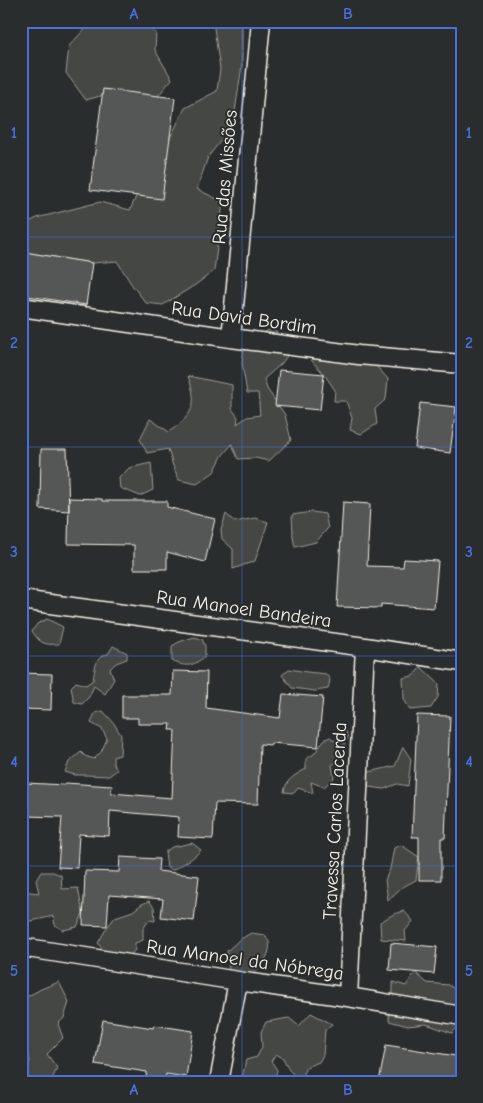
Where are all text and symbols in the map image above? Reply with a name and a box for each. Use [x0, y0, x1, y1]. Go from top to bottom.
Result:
text: A [130, 5, 139, 23]
text: B [343, 5, 353, 23]
street label: Rua das Missões [208, 109, 242, 245]
text: 1 [11, 124, 17, 142]
text: 1 [466, 124, 472, 142]
street label: Rua David Bordim [170, 297, 318, 339]
text: 2 [10, 334, 18, 352]
text: 2 [465, 334, 473, 352]
text: 3 [10, 543, 18, 561]
text: 3 [465, 543, 473, 561]
street label: Rua Manoel Bandeira [155, 586, 333, 632]
street label: Travessa Carlos Lacerda [319, 722, 351, 920]
text: 4 [10, 753, 18, 771]
text: 4 [465, 753, 473, 771]
street label: Rua Manoel da Nóbrega [145, 935, 345, 985]
text: 5 [10, 962, 18, 980]
text: 5 [465, 962, 473, 980]
text: A [130, 1081, 139, 1099]
text: B [343, 1081, 353, 1099]

